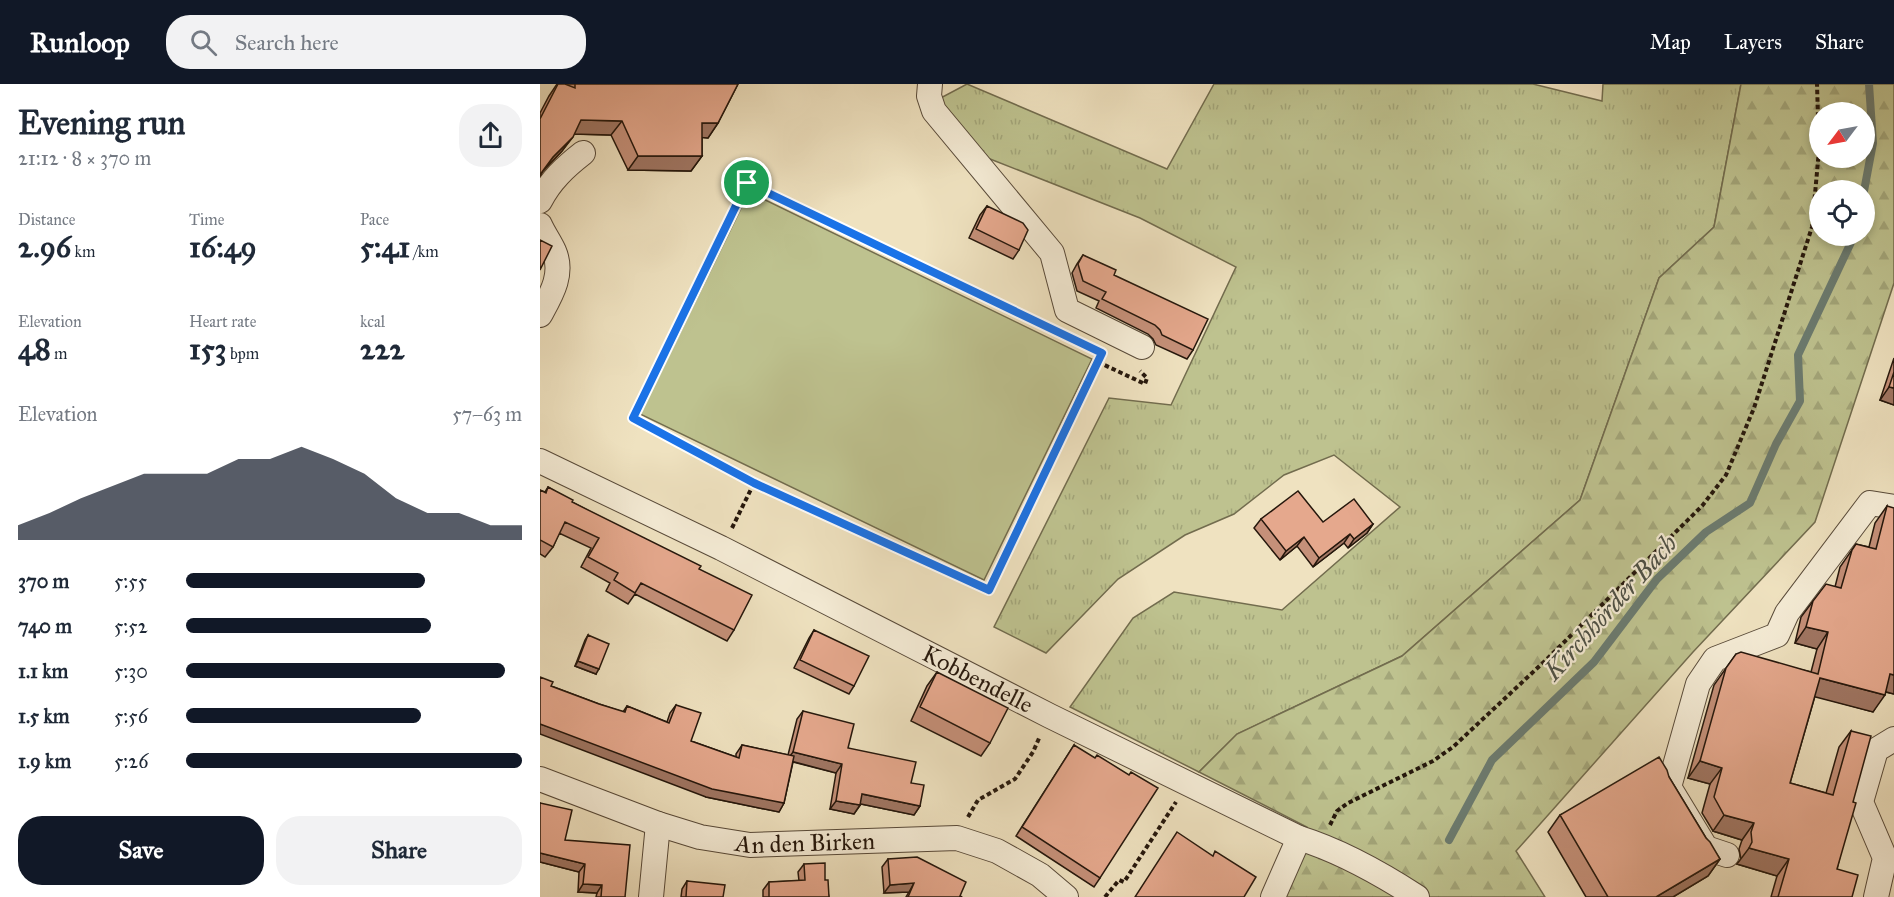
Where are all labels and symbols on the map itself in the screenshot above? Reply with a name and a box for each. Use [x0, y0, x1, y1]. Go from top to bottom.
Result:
north arrow [1809, 102, 1875, 168]
pin [721, 157, 772, 208]
water label: Kirchhörder Bach [1535, 527, 1684, 688]
street label: Kobbendelle [917, 638, 1038, 720]
street label: An den Birken [732, 826, 875, 860]

